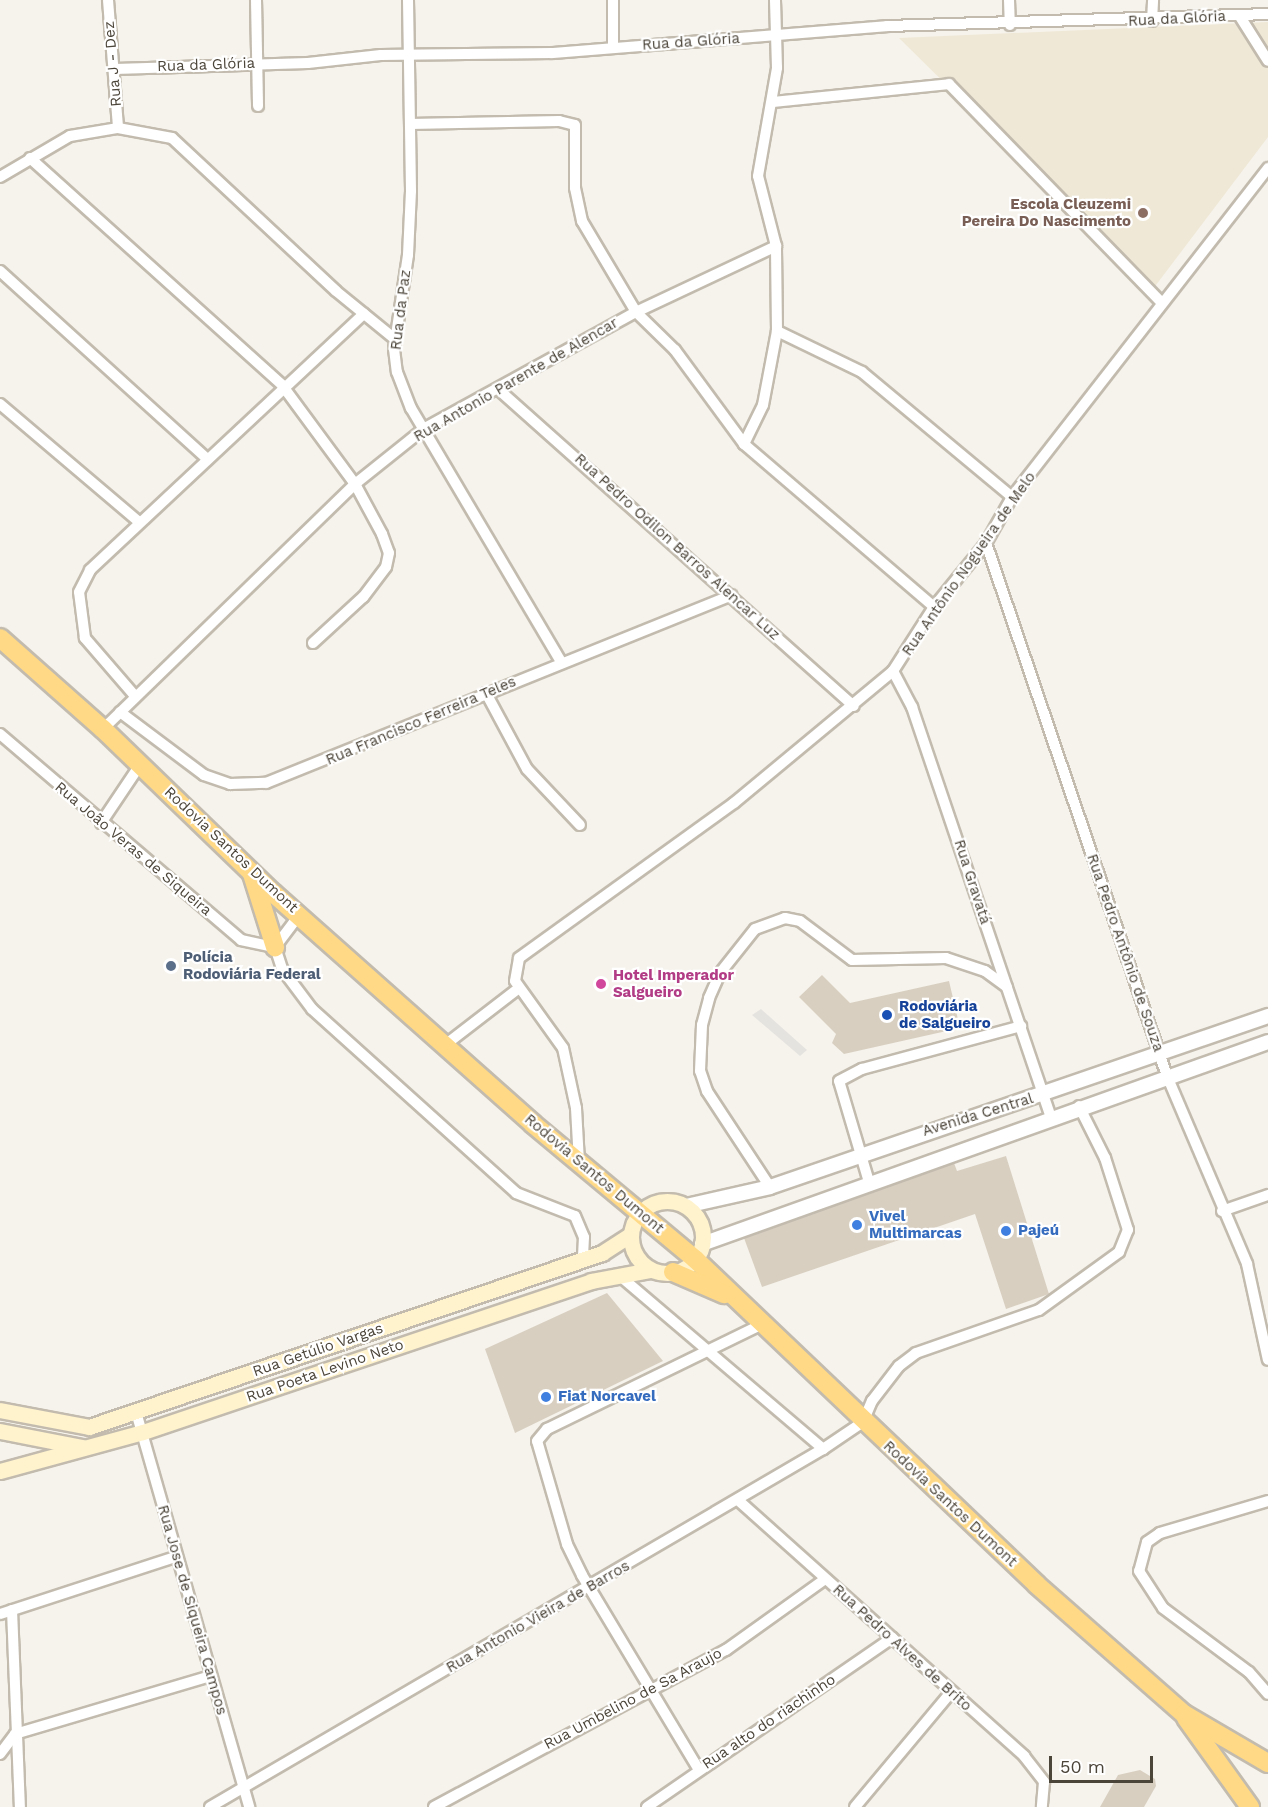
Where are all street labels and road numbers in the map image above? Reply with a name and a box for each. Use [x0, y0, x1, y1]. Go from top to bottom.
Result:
street label: Rua da Glória [1127, 7, 1227, 31]
street label: Rua J - Dez [100, 20, 126, 108]
street label: Rua da Glória [641, 30, 741, 54]
street label: Rua da Glória [156, 54, 256, 76]
street label: Rua da Paz [387, 269, 415, 351]
street label: Rua Antonio Parente de Alencar [410, 314, 622, 446]
street label: Rua Pedro Odilon Barros Alencar Luz [570, 450, 784, 644]
street label: Rua Antônio Nogueira de Melo [898, 468, 1040, 660]
street label: Rua Francisco Ferreira Teles [323, 672, 519, 770]
street label: Rua João Veras de Siqueira [51, 778, 215, 920]
street label: Rodovia Santos Dumont [160, 783, 302, 917]
street label: Rua Gravatá [950, 837, 994, 927]
street label: Rua Pedro Antônio de Souza [1082, 851, 1168, 1055]
street label: Avenida Central [920, 1090, 1036, 1140]
street label: Rodovia Santos Dumont [521, 1110, 667, 1238]
street label: Rua Getúlio Vargas [250, 1319, 386, 1381]
street label: Rua Poeta Levino Neto [244, 1335, 406, 1407]
street label: Rodovia Santos Dumont [879, 1437, 1021, 1571]
street label: Rua Jose de Siqueira Campos [153, 1502, 231, 1718]
street label: Rua Antonio Vieira de Barros [442, 1557, 634, 1677]
street label: Rua Pedro Alves de Brito [828, 1580, 976, 1716]
street label: Rua Umbelino de Sa Araujo [540, 1644, 726, 1754]
street label: Rua alto do riachinho [699, 1671, 839, 1773]

